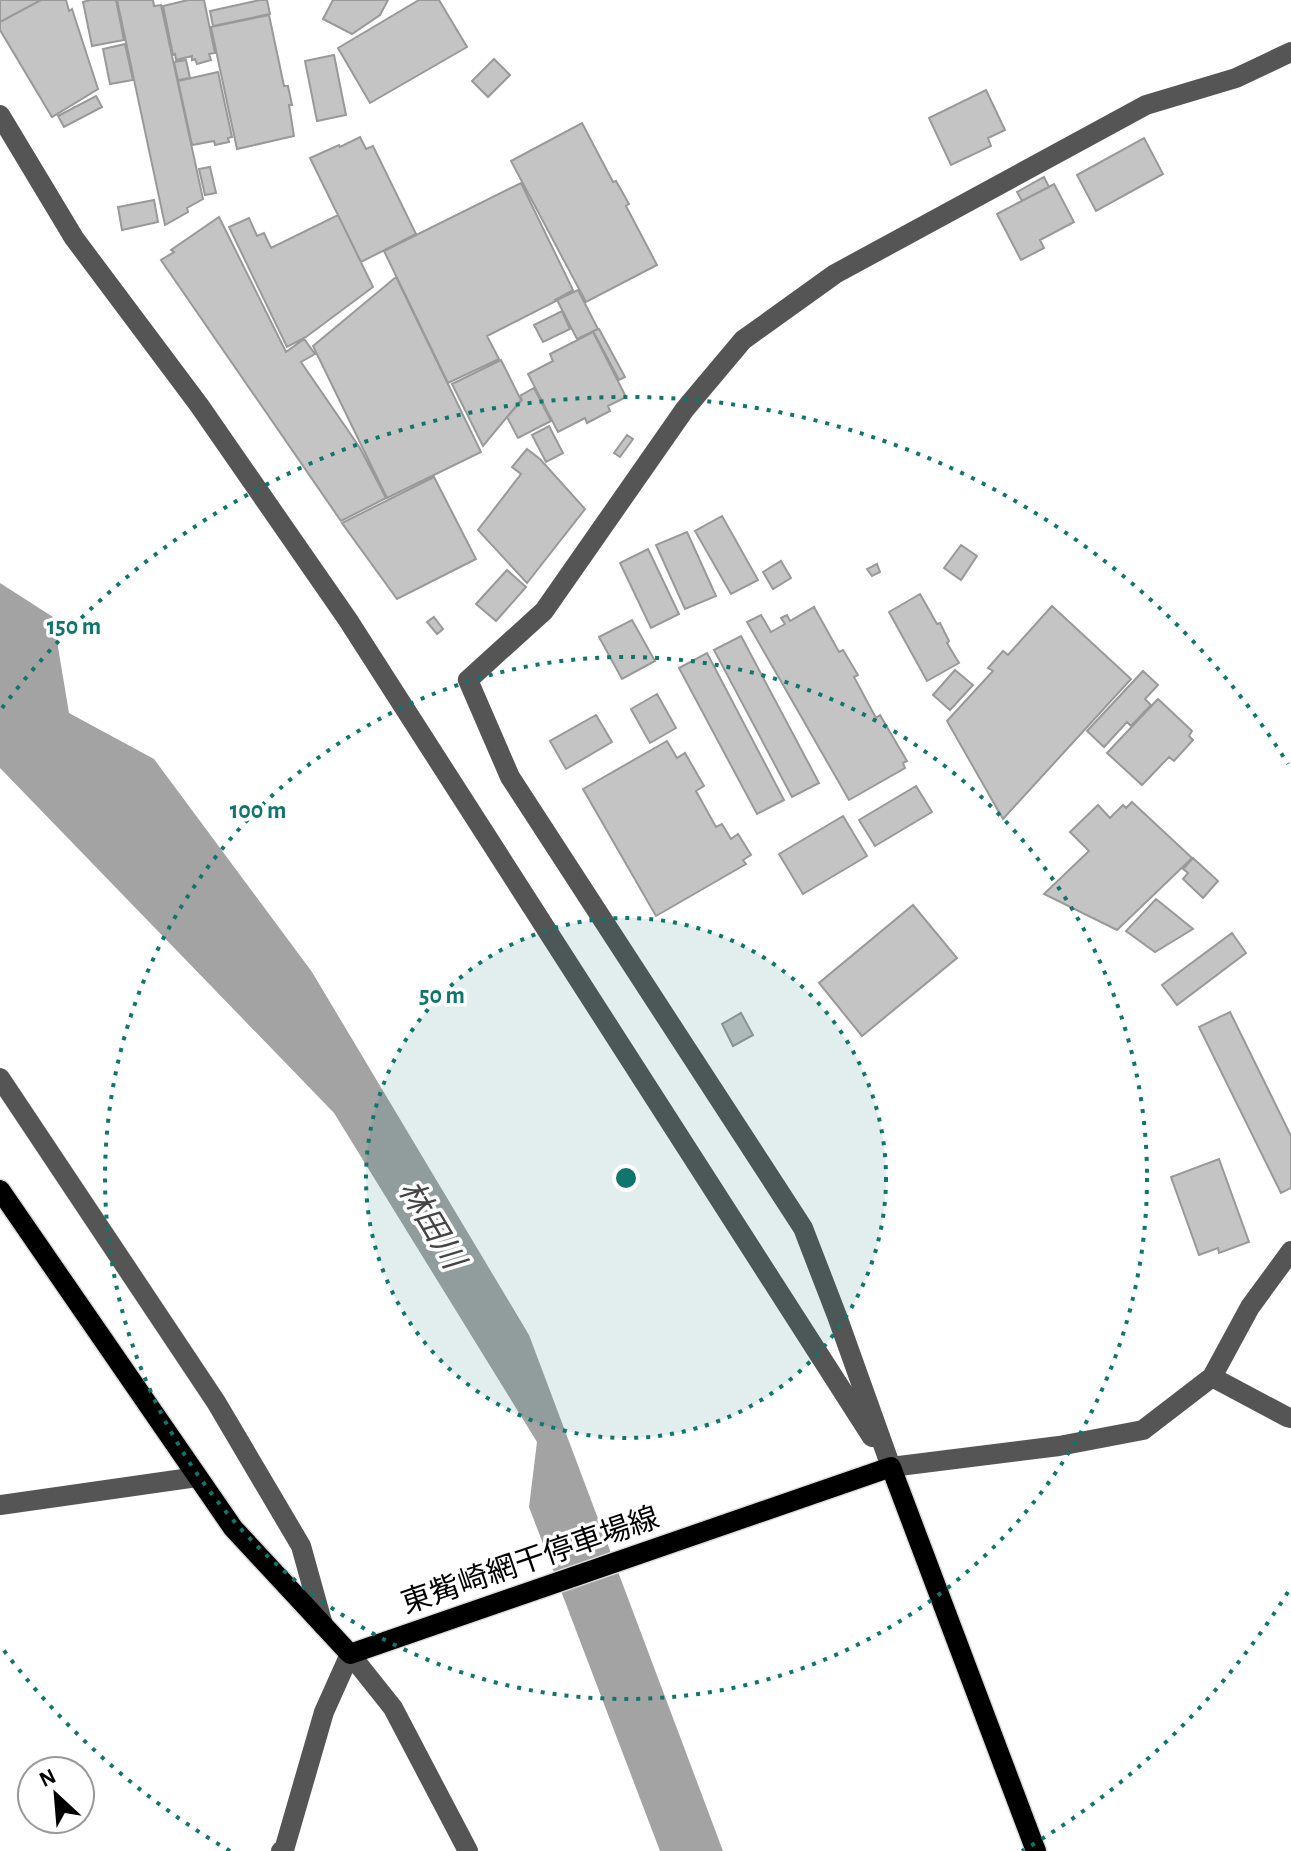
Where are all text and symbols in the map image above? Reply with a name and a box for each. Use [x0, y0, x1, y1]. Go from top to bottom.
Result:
text: 150 m [47, 615, 101, 639]
text: 100 m [230, 799, 286, 823]
text: 50 m [419, 984, 465, 1008]
centre of rings [612, 1164, 640, 1192]
water label: 林田川 [393, 1175, 472, 1276]
street label: 東觜崎網干停車場線 [397, 1501, 663, 1619]
north arrow [16, 1755, 96, 1835]
text: N [36, 1765, 59, 1791]

